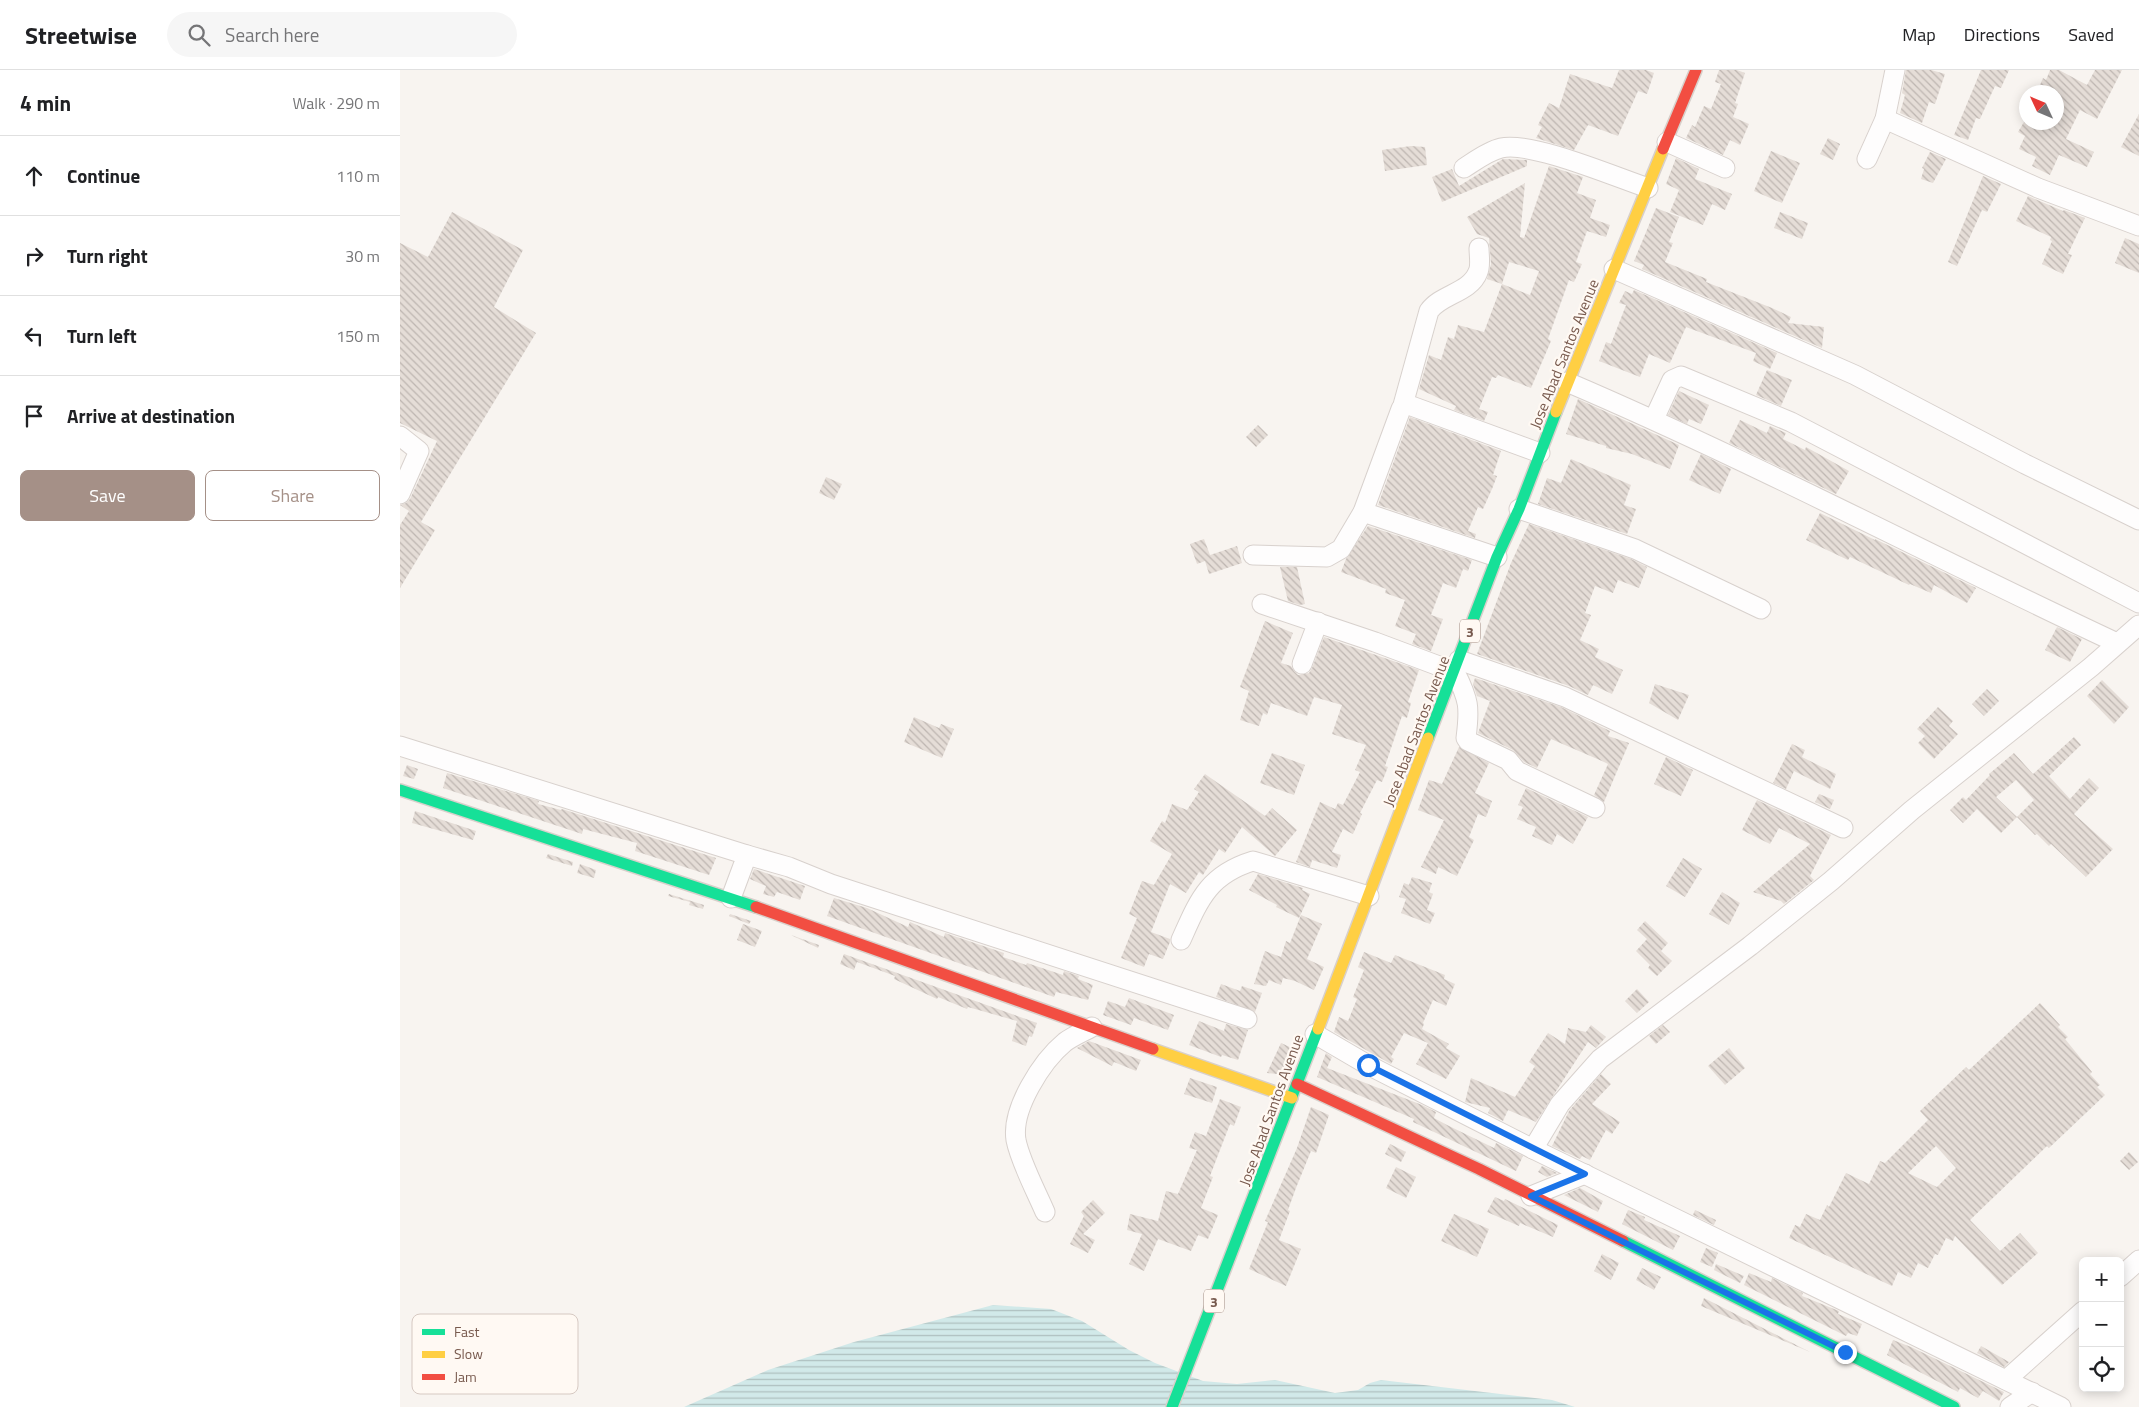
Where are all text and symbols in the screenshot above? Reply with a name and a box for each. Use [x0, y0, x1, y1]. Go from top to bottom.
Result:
search box [167, 12, 517, 57]
text: Streetwise [25, 17, 137, 53]
text: Search here [225, 20, 319, 49]
icon: search [185, 21, 213, 49]
text: Map [1902, 21, 1936, 48]
text: Directions [1964, 21, 2040, 48]
text: Saved [2068, 21, 2114, 48]
north arrow [2019, 85, 2064, 130]
text: 4 min [20, 87, 71, 119]
text: Walk · 290 m [292, 91, 380, 115]
text: Continue [67, 161, 140, 190]
icon: ahead [20, 162, 48, 190]
text: 110 m [336, 164, 380, 188]
text: Turn right [67, 241, 148, 270]
icon: right [20, 242, 48, 270]
text: 30 m [345, 244, 380, 268]
street label: Jose Abad Santos Avenue [1523, 276, 1605, 432]
text: Turn left [67, 321, 137, 350]
icon: left [20, 322, 48, 350]
text: 150 m [336, 324, 380, 348]
text: Arrive at destination [67, 401, 235, 430]
icon: arrive [20, 402, 48, 430]
button: Save [20, 470, 195, 521]
button: Share [205, 470, 380, 521]
road number: 3 [1460, 620, 1480, 642]
street label: Jose Abad Santos Avenue [1377, 652, 1455, 810]
street label: Jose Abad Santos Avenue [1233, 1031, 1309, 1189]
route start [1357, 1054, 1380, 1077]
map controls [2079, 1257, 2124, 1392]
button: + [2079, 1257, 2124, 1302]
road number: 3 [1204, 1290, 1224, 1312]
button: − [2079, 1302, 2124, 1347]
legend [412, 1314, 578, 1394]
text: Fast [454, 1321, 479, 1342]
route end [1834, 1341, 1857, 1364]
text: Slow [454, 1343, 483, 1364]
button: locate [2079, 1347, 2124, 1392]
text: Jam [454, 1366, 477, 1387]

